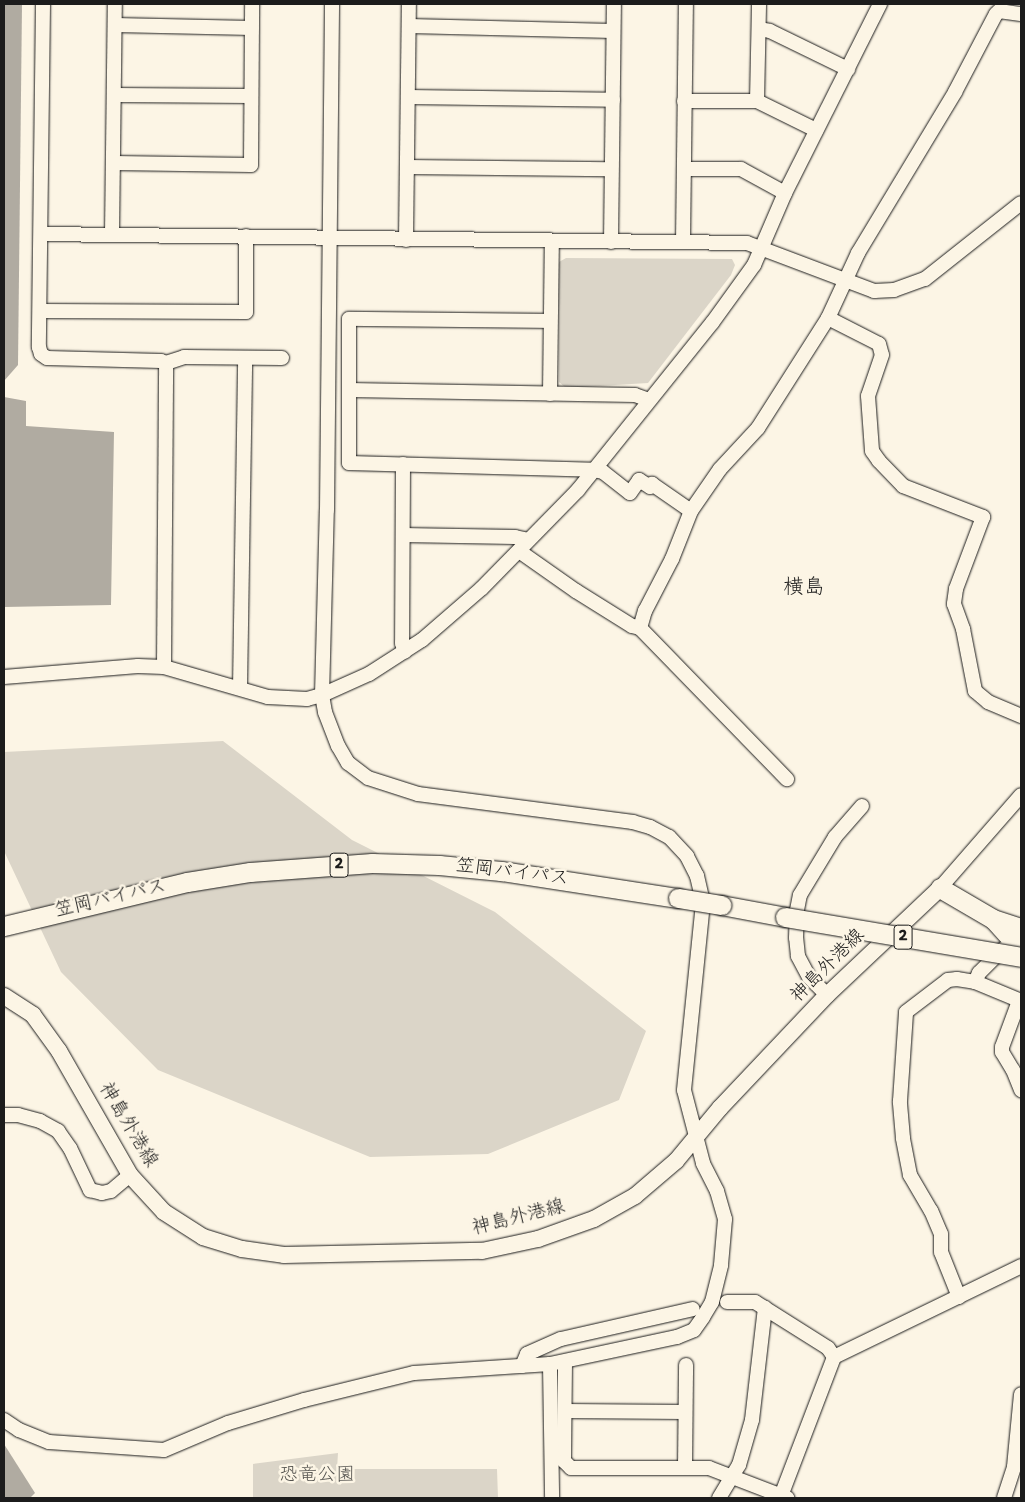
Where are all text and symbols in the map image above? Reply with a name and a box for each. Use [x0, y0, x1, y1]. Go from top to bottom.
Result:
district label: 横島 [783, 577, 825, 603]
road number: 2 [329, 850, 349, 880]
street label: 笠岡バイパス [454, 856, 570, 892]
street label: 笠岡バイパス [53, 876, 169, 924]
road number: 2 [893, 922, 913, 952]
street label: 神島外港線 [787, 925, 871, 1009]
street label: 神島外港線 [93, 1079, 161, 1173]
street label: 神島外港線 [470, 1196, 568, 1242]
park label: 恐竜公園 [279, 1466, 355, 1488]

